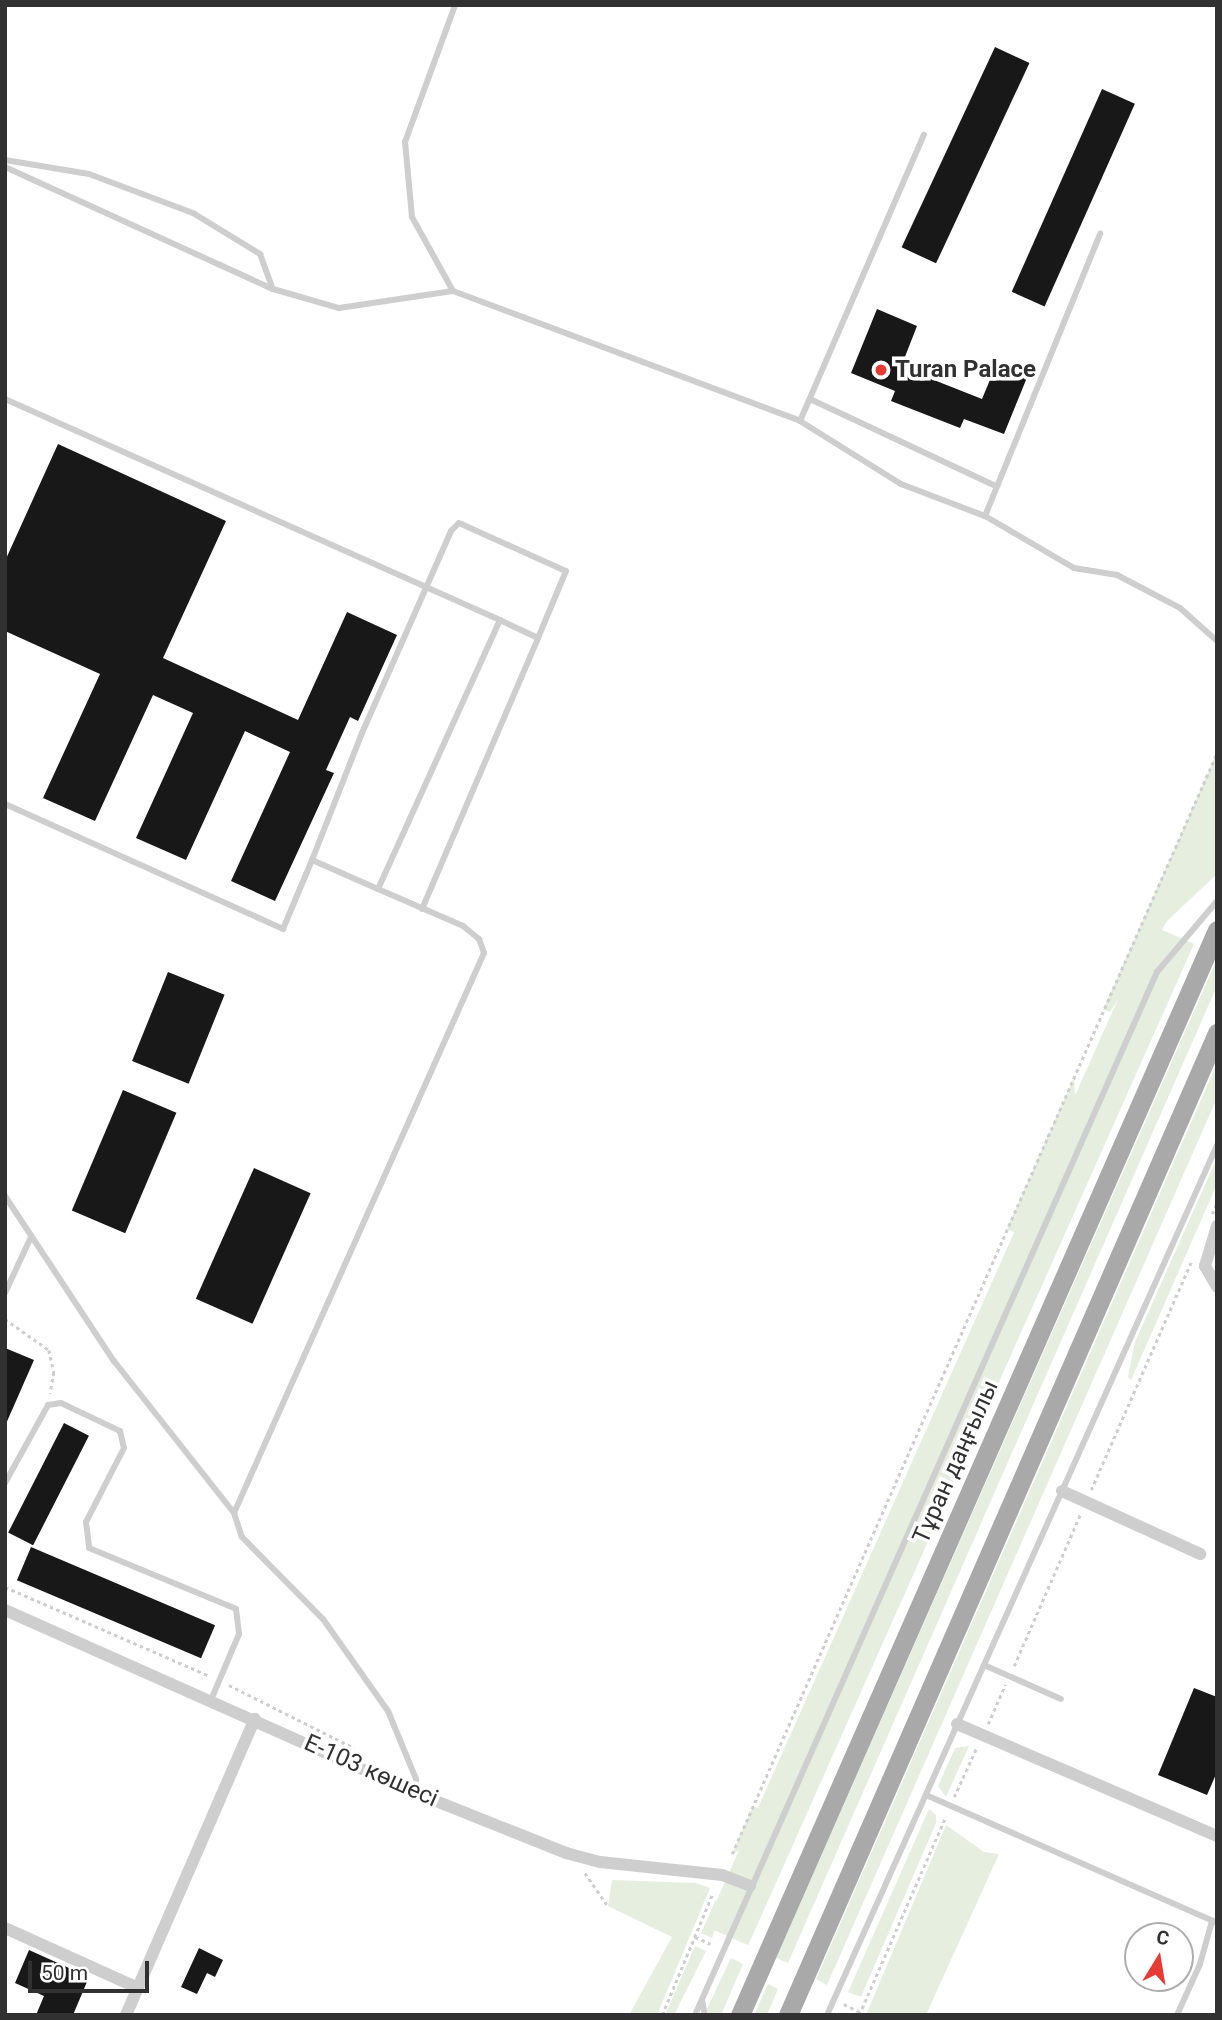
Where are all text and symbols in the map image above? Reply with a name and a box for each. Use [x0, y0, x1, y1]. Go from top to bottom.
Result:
place label: Turan Palace [895, 356, 1036, 384]
marker: Turan Palace [873, 362, 889, 378]
street label: Тұран даңғылы [907, 1376, 1005, 1548]
street label: Е-103 көшесі [300, 1729, 442, 1813]
north arrow [1124, 1922, 1194, 1992]
text: С [1154, 1925, 1171, 1950]
scale bar [32, 1946, 152, 1990]
text: 50 m [41, 1961, 88, 1985]

